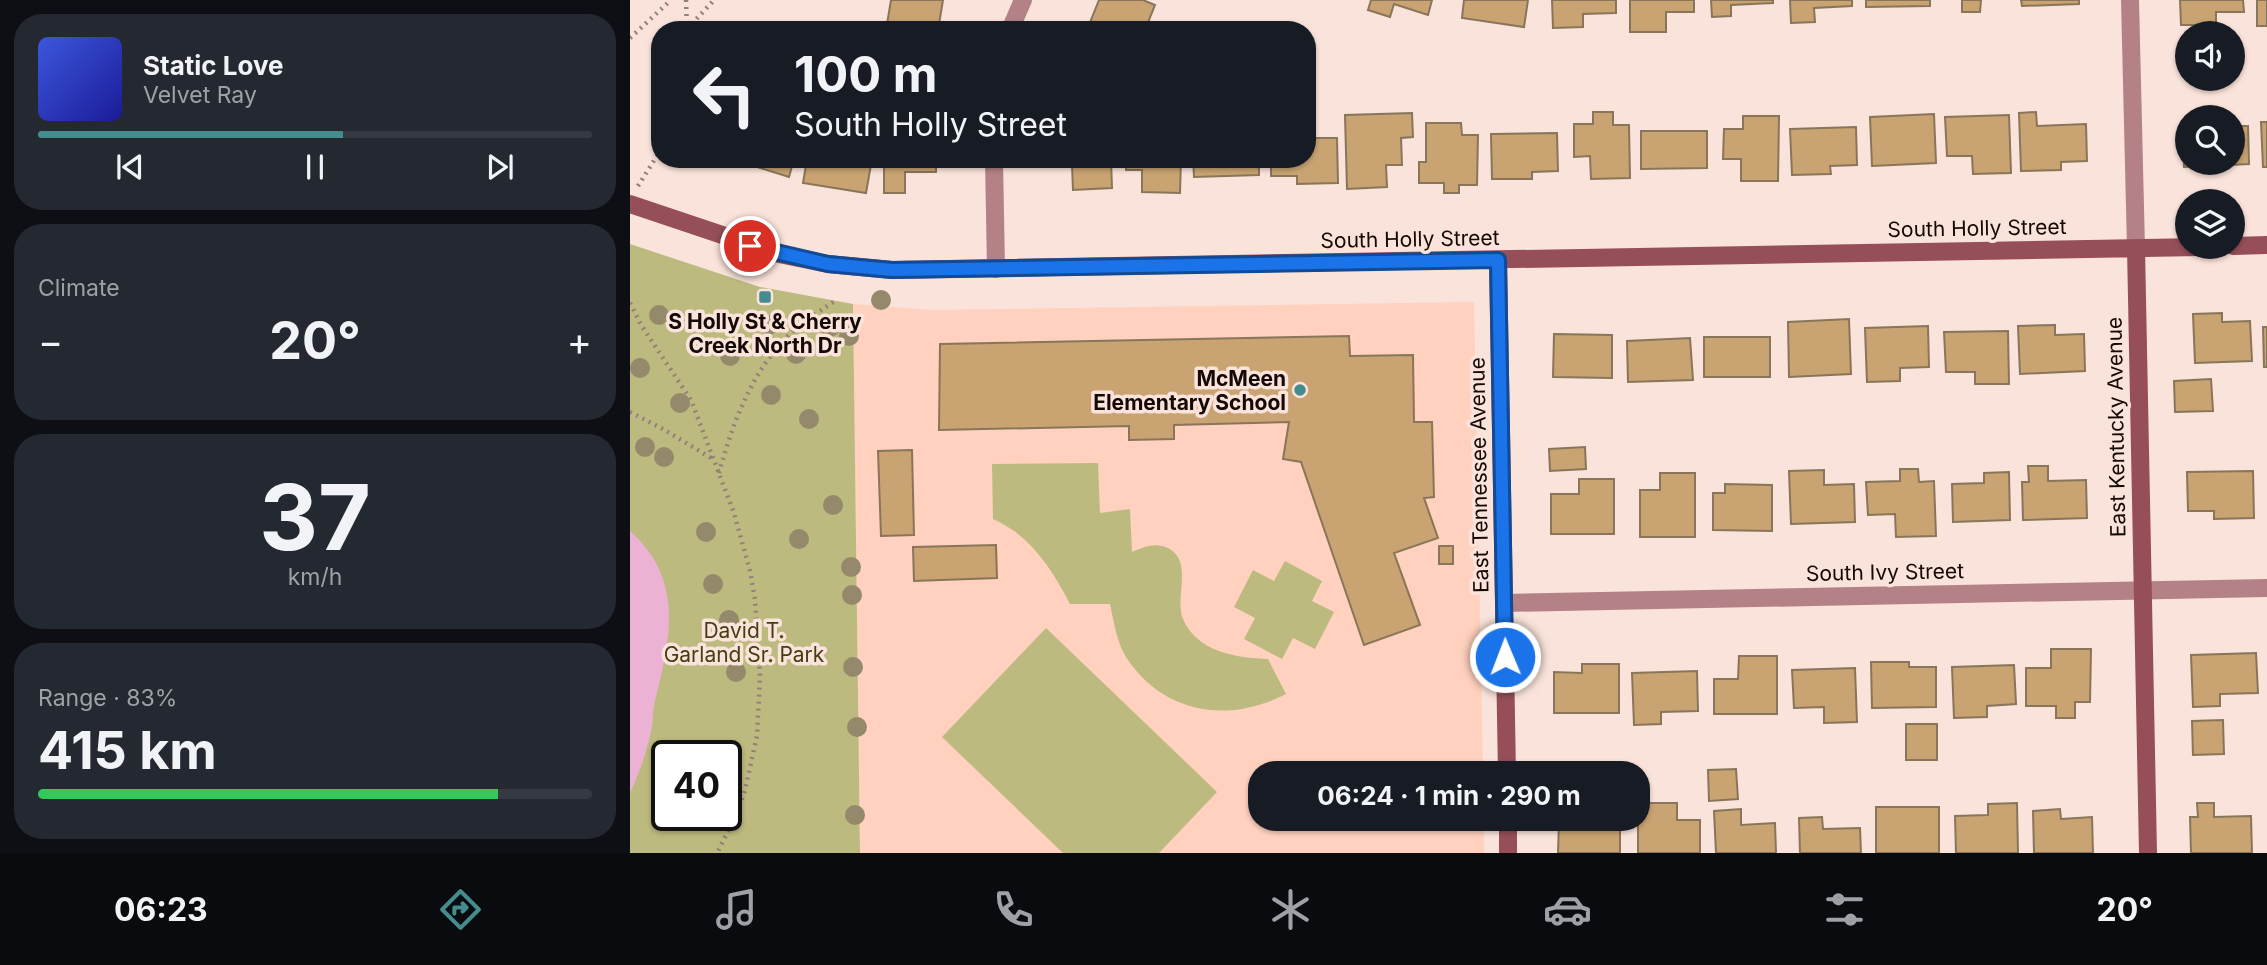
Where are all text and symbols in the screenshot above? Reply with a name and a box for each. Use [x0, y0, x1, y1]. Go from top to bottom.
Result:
map controls [2175, 21, 2245, 259]
button: sound [2175, 21, 2245, 91]
text: 100 m [794, 45, 938, 104]
icon: left [679, 49, 770, 140]
text: Static Love [143, 50, 284, 81]
text: Velvet Ray [143, 81, 257, 109]
text: South Holly Street [794, 105, 1067, 144]
button: search [2175, 105, 2245, 175]
icon: previous [111, 148, 149, 186]
icon: pause [296, 148, 334, 186]
icon: next [481, 148, 519, 186]
button: layers [2175, 189, 2245, 259]
street label: South Holly Street [1887, 214, 2067, 242]
pin [720, 216, 780, 276]
street label: South Holly Street [1320, 225, 1500, 253]
icon: arrive [731, 227, 769, 265]
text: Climate [38, 274, 120, 302]
marker: S Holly St & Cherry Creek North Dr [757, 289, 773, 305]
text: 20° [269, 309, 361, 372]
place label: S Holly St & Cherry Creek North Dr [668, 309, 862, 358]
street label: East Kentucky Avenue [2102, 317, 2130, 537]
text: − [38, 318, 63, 364]
text: + [567, 318, 592, 364]
street label: East Tennessee Avenue [1464, 357, 1494, 593]
place label: McMeen Elementary School [1093, 366, 1286, 415]
marker: McMeen Elementary School [1292, 382, 1308, 398]
text: 37 [259, 462, 371, 572]
street label: South Ivy Street [1806, 558, 1964, 586]
text: km/h [288, 563, 342, 591]
park label: David T. Garland Sr. Park [664, 618, 825, 667]
position arrow [1468, 620, 1542, 694]
text: Range · 83% [38, 684, 177, 712]
text: 415 km [38, 719, 217, 782]
speed limit sign: 40 [651, 740, 742, 831]
text: 06:24 · 1 min · 290 m [1317, 780, 1581, 811]
icon: directions [436, 885, 485, 934]
icon: music [712, 885, 761, 934]
icon: phone [989, 885, 1038, 934]
icon: climate [1266, 885, 1315, 934]
icon: car [1543, 885, 1592, 934]
icon: filters [1820, 885, 1869, 934]
text: 06:23 [114, 890, 208, 929]
text: 20° [2097, 890, 2153, 929]

